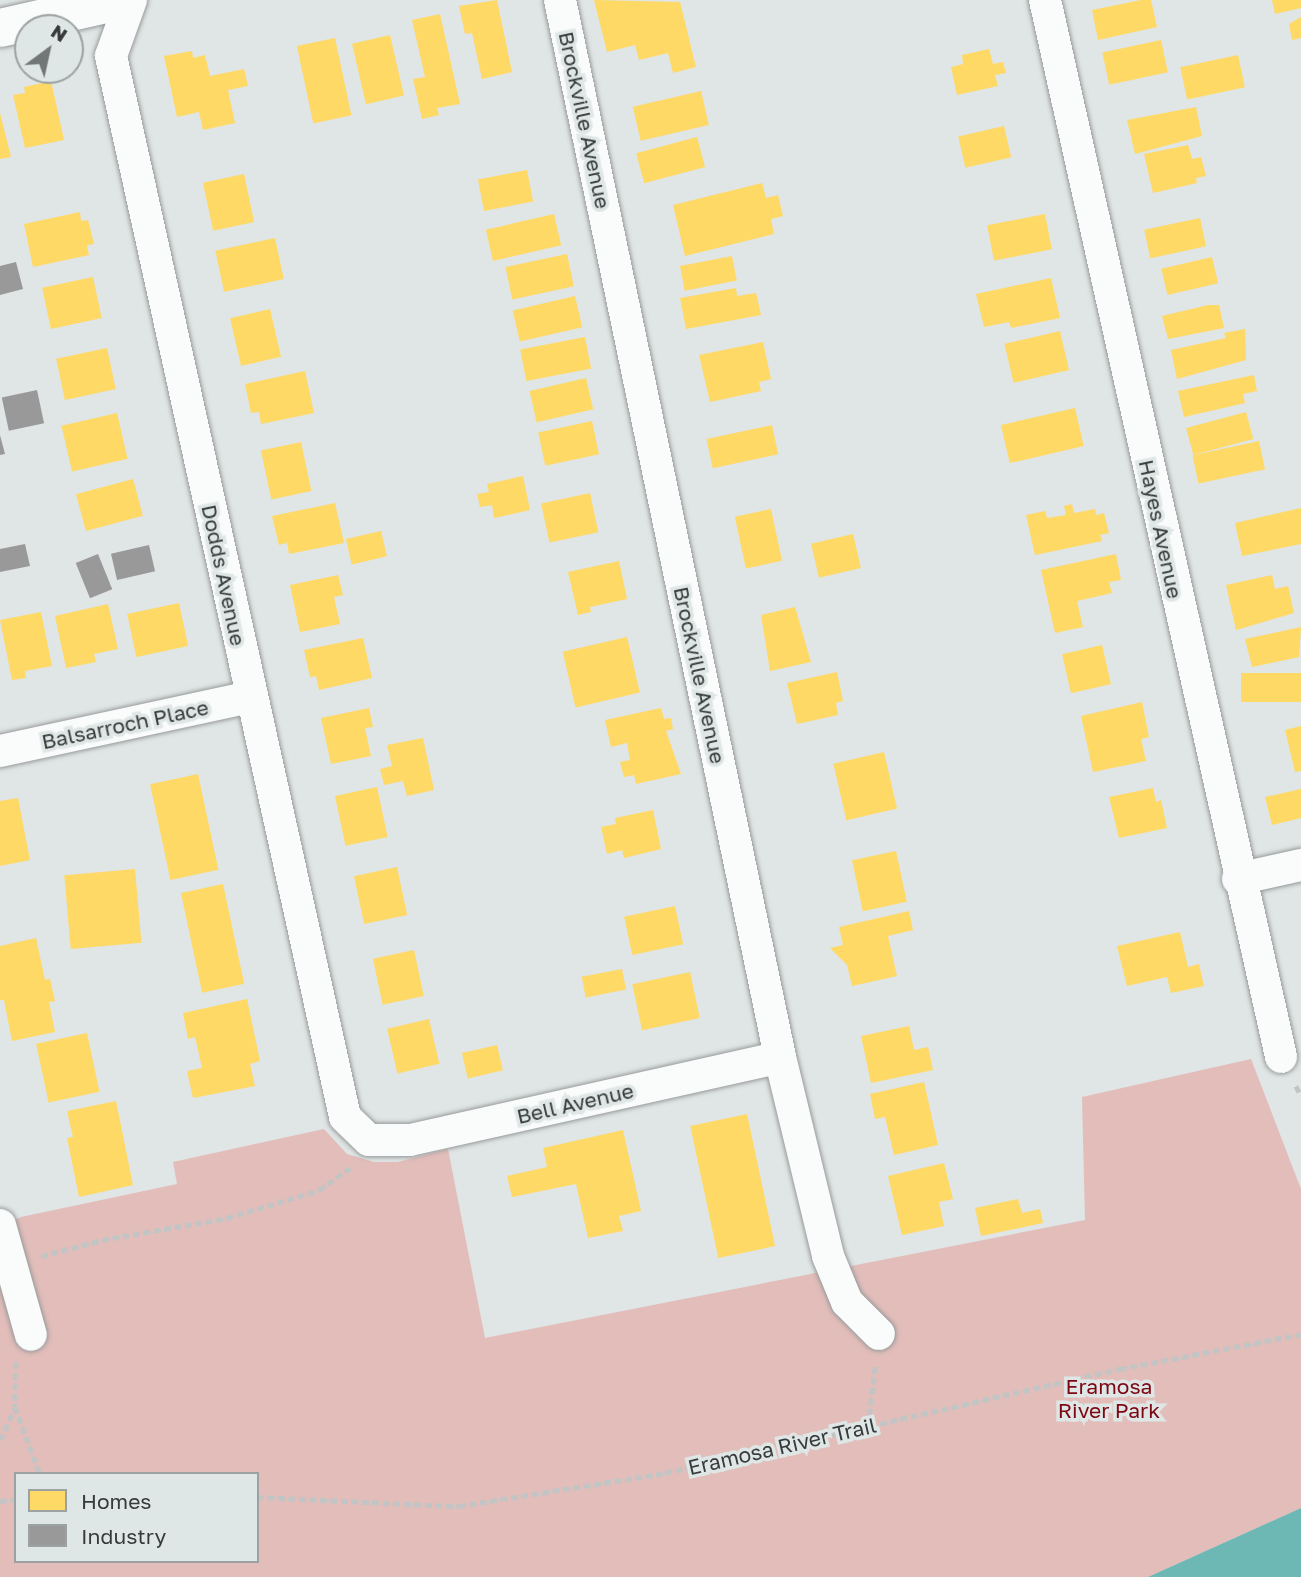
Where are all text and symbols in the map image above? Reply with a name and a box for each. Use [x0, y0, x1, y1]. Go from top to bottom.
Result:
north arrow [14, 14, 84, 84]
text: N [47, 19, 72, 46]
street label: Brockville Avenue [554, 29, 616, 211]
street label: Hayes Avenue [1134, 457, 1188, 601]
street label: Dodds Avenue [197, 502, 251, 648]
street label: Brockville Avenue [669, 584, 731, 766]
street label: Balsarroch Place [39, 694, 211, 754]
street label: Bell Avenue [514, 1077, 636, 1129]
park label: Eramosa River Park [1058, 1373, 1160, 1423]
street label: Eramosa River Trail [685, 1412, 879, 1480]
legend [14, 1472, 259, 1563]
text: Homes [81, 1488, 151, 1514]
text: Industry [81, 1523, 166, 1549]

